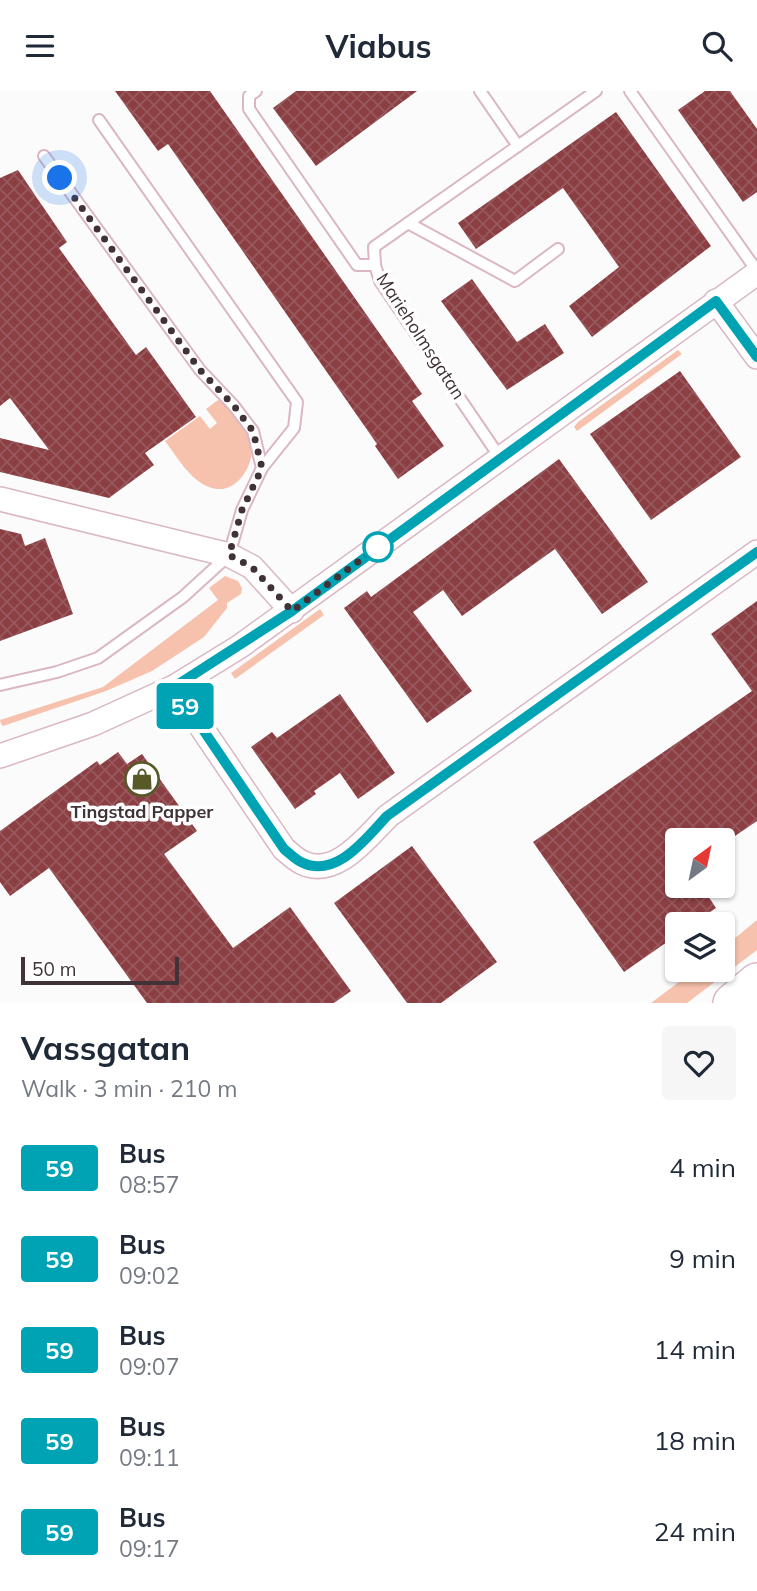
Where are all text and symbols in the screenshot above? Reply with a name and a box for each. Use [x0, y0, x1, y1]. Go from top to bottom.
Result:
text: Viabus [325, 26, 432, 66]
icon: menu [21, 27, 59, 65]
icon: search [698, 27, 736, 65]
your location [42, 160, 77, 195]
street label: Marieholmsgatan [372, 269, 470, 403]
unlabelled marker [363, 532, 393, 562]
line badge: 59 [154, 683, 216, 729]
text: 59 [171, 691, 199, 721]
shop icon: Tingstad Papper [123, 760, 161, 798]
place label: Tingstad Papper [71, 800, 214, 823]
north arrow [665, 828, 735, 898]
map controls [665, 828, 735, 982]
button: layers [665, 912, 735, 982]
scale bar [21, 954, 178, 986]
text: 50 m [32, 957, 76, 981]
button: heart [662, 1026, 736, 1100]
text: Vassgatan [21, 1027, 190, 1068]
text: Walk · 3 min · 210 m [21, 1074, 238, 1103]
text: Bus [119, 1137, 165, 1170]
text: 4 min [669, 1151, 736, 1184]
text: 59 [45, 1153, 74, 1183]
text: 08:57 [119, 1170, 179, 1199]
text: Bus [119, 1228, 165, 1261]
text: 9 min [669, 1242, 736, 1275]
text: 59 [45, 1244, 74, 1274]
text: 09:02 [119, 1261, 179, 1290]
text: Bus [119, 1319, 165, 1352]
text: 14 min [654, 1333, 736, 1366]
text: 59 [45, 1335, 74, 1365]
text: 09:07 [119, 1352, 179, 1381]
text: Bus [119, 1410, 165, 1443]
text: 18 min [654, 1424, 736, 1457]
text: 59 [45, 1426, 74, 1456]
text: 09:11 [119, 1443, 179, 1472]
text: Bus [119, 1501, 165, 1534]
text: 24 min [654, 1515, 736, 1548]
text: 59 [45, 1517, 74, 1547]
text: 09:17 [119, 1534, 179, 1563]

